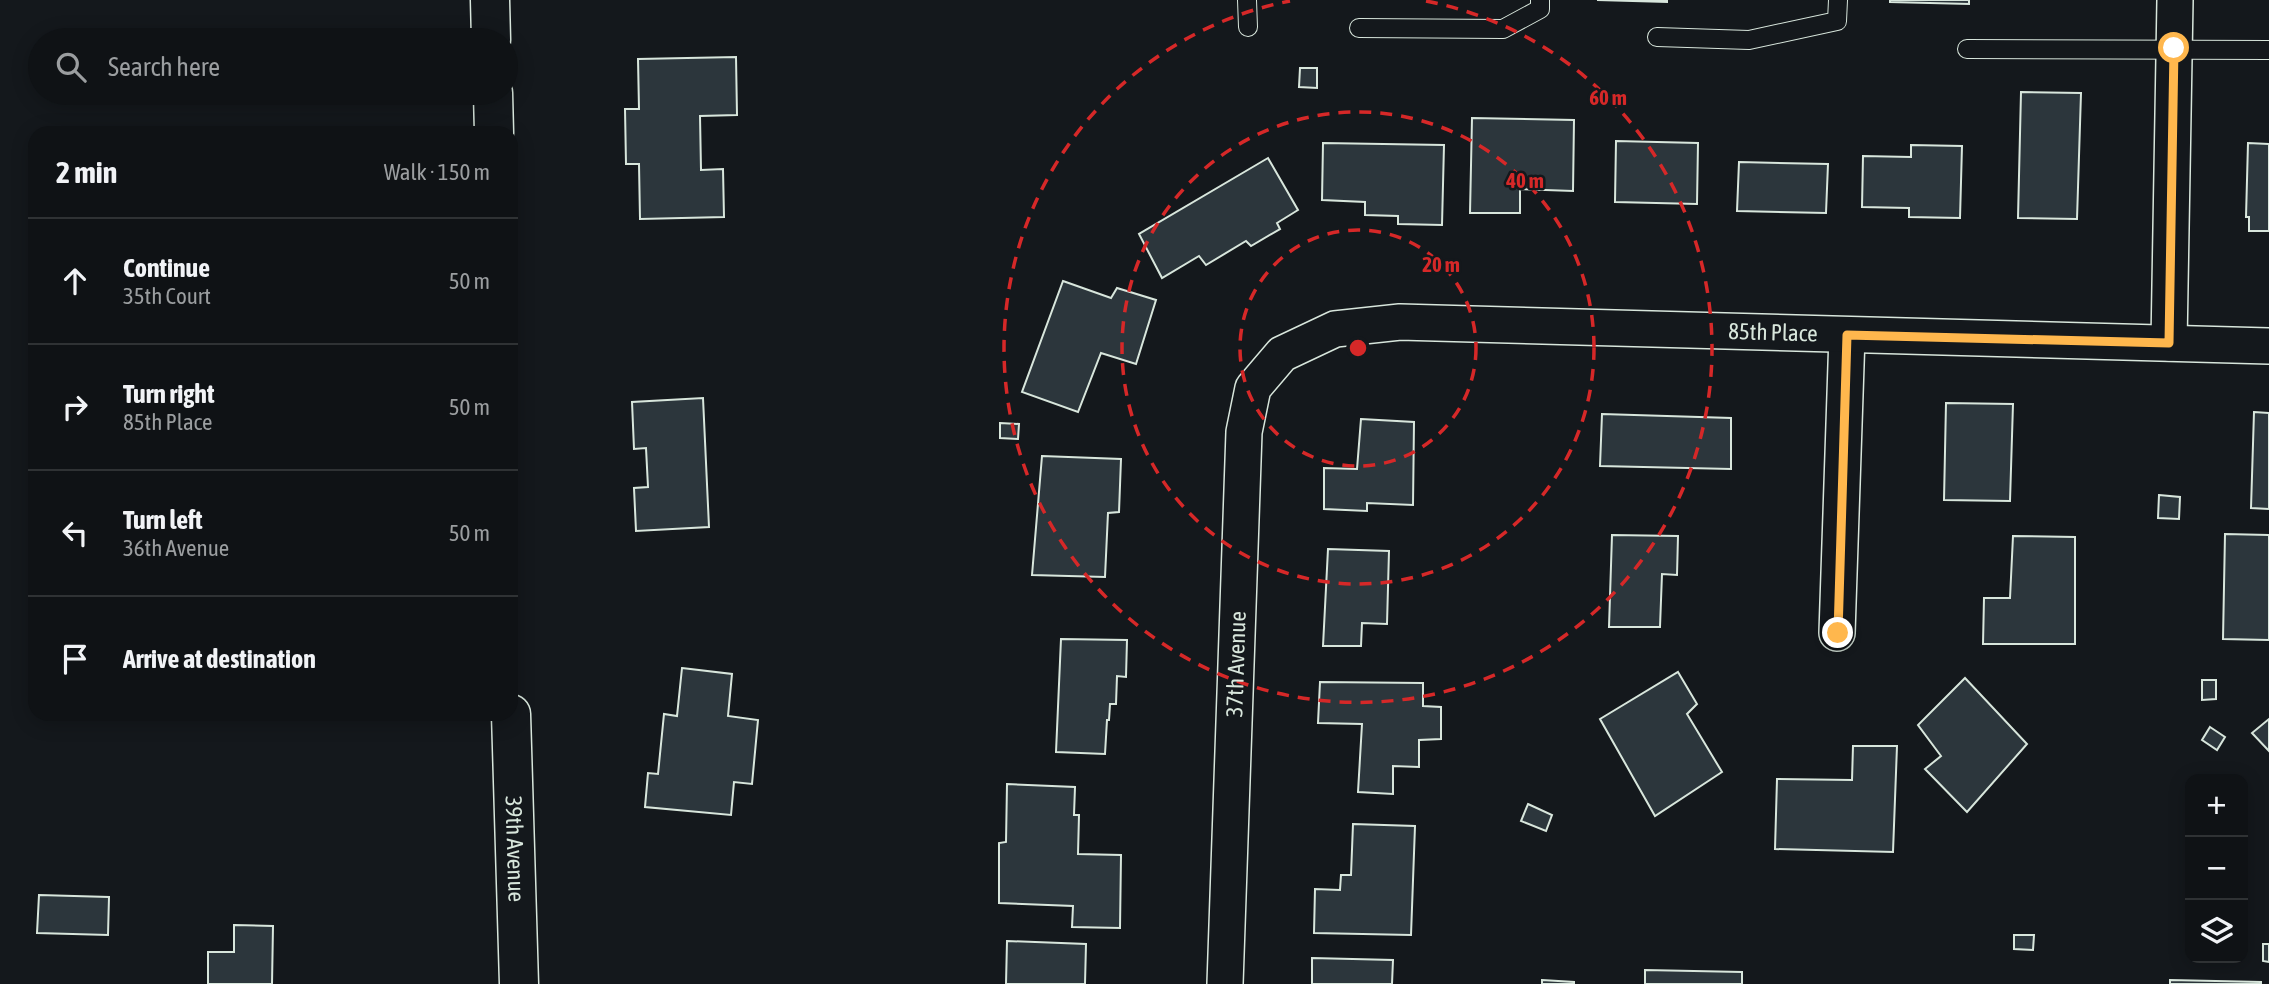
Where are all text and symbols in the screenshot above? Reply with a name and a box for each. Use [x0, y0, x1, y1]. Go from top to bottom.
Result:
search box [28, 28, 518, 105]
route start [2158, 32, 2189, 63]
icon: search [52, 48, 90, 86]
text: Search here [108, 52, 220, 82]
text: 60 m [1589, 85, 1627, 109]
text: 2 min [56, 155, 117, 189]
text: Walk · 150 m [384, 159, 490, 185]
text: 40 m [1505, 168, 1544, 192]
text: 20 m [1422, 252, 1460, 276]
text: Continue [123, 253, 210, 283]
icon: ahead [56, 262, 94, 300]
text: 50 m [449, 268, 490, 294]
text: 35th Court [123, 283, 211, 309]
street label: 85th Place [1728, 318, 1818, 347]
centre of rings [1346, 336, 1370, 360]
text: Turn right [123, 379, 214, 409]
icon: right [56, 388, 94, 426]
text: 50 m [449, 394, 490, 420]
text: 85th Place [123, 409, 213, 435]
text: Turn left [123, 505, 203, 535]
icon: left [56, 514, 94, 552]
text: 50 m [449, 520, 490, 546]
text: 36th Avenue [123, 535, 229, 561]
street label: 37th Avenue [1221, 611, 1251, 718]
route end [1822, 617, 1853, 648]
icon: arrive [56, 640, 94, 678]
text: Arrive at destination [123, 644, 316, 674]
map controls [2185, 774, 2248, 963]
button: + [2185, 774, 2248, 837]
street label: 39th Avenue [500, 795, 530, 902]
button: − [2185, 837, 2248, 900]
button: layers [2185, 900, 2248, 963]

